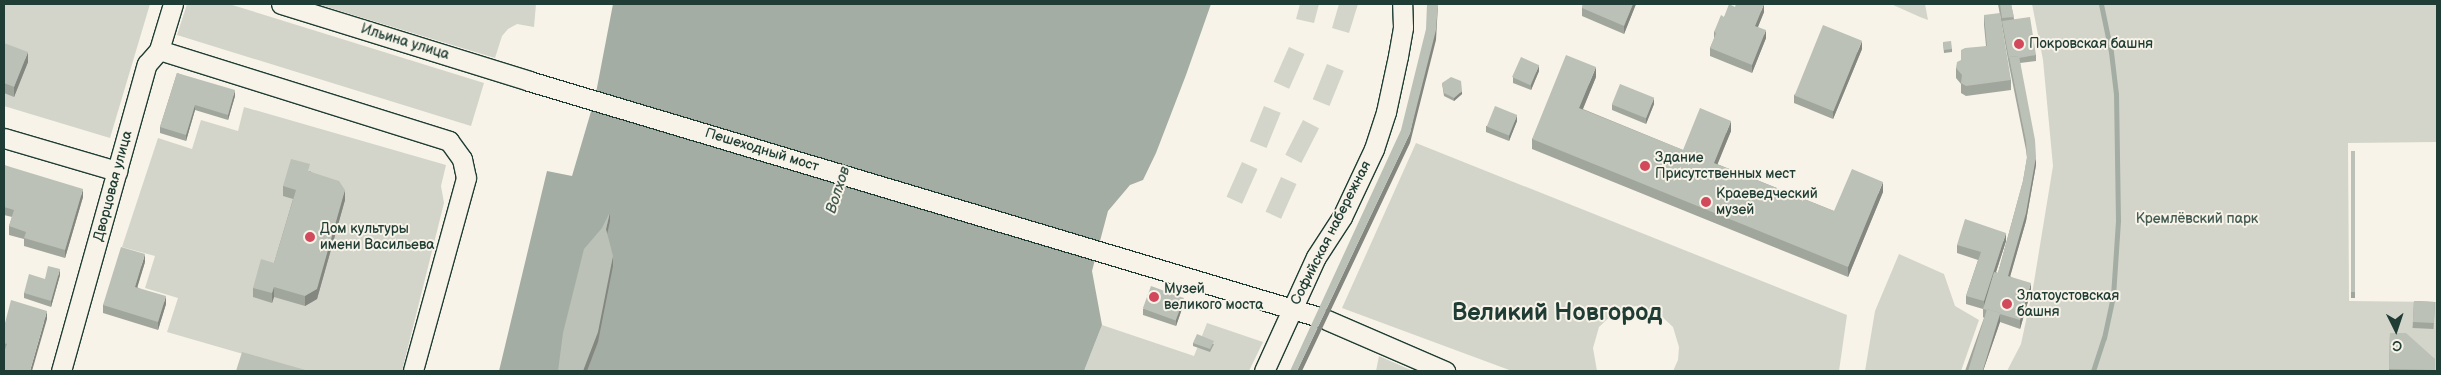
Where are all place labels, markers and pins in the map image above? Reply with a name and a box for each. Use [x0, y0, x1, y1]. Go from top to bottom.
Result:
place label: Покровская башня [2029, 36, 2153, 52]
marker: Покровская башня [2013, 38, 2025, 50]
place label: Здание Присутственных мест [1655, 150, 1796, 182]
marker: Здание Присутственных мест [1639, 160, 1651, 172]
place label: Краеведческий музей [1716, 186, 1818, 218]
marker: Краеведческий музей [1700, 196, 1712, 208]
place label: Дом культуры имени Васильева [320, 221, 434, 253]
marker: Дом культуры имени Васильева [304, 231, 316, 243]
place label: Музей великого моста [1164, 281, 1264, 314]
place label: Златоустовская башня [2017, 288, 2119, 321]
marker: Музей великого моста [1148, 291, 1160, 303]
marker: Златоустовская башня [2001, 298, 2013, 310]

